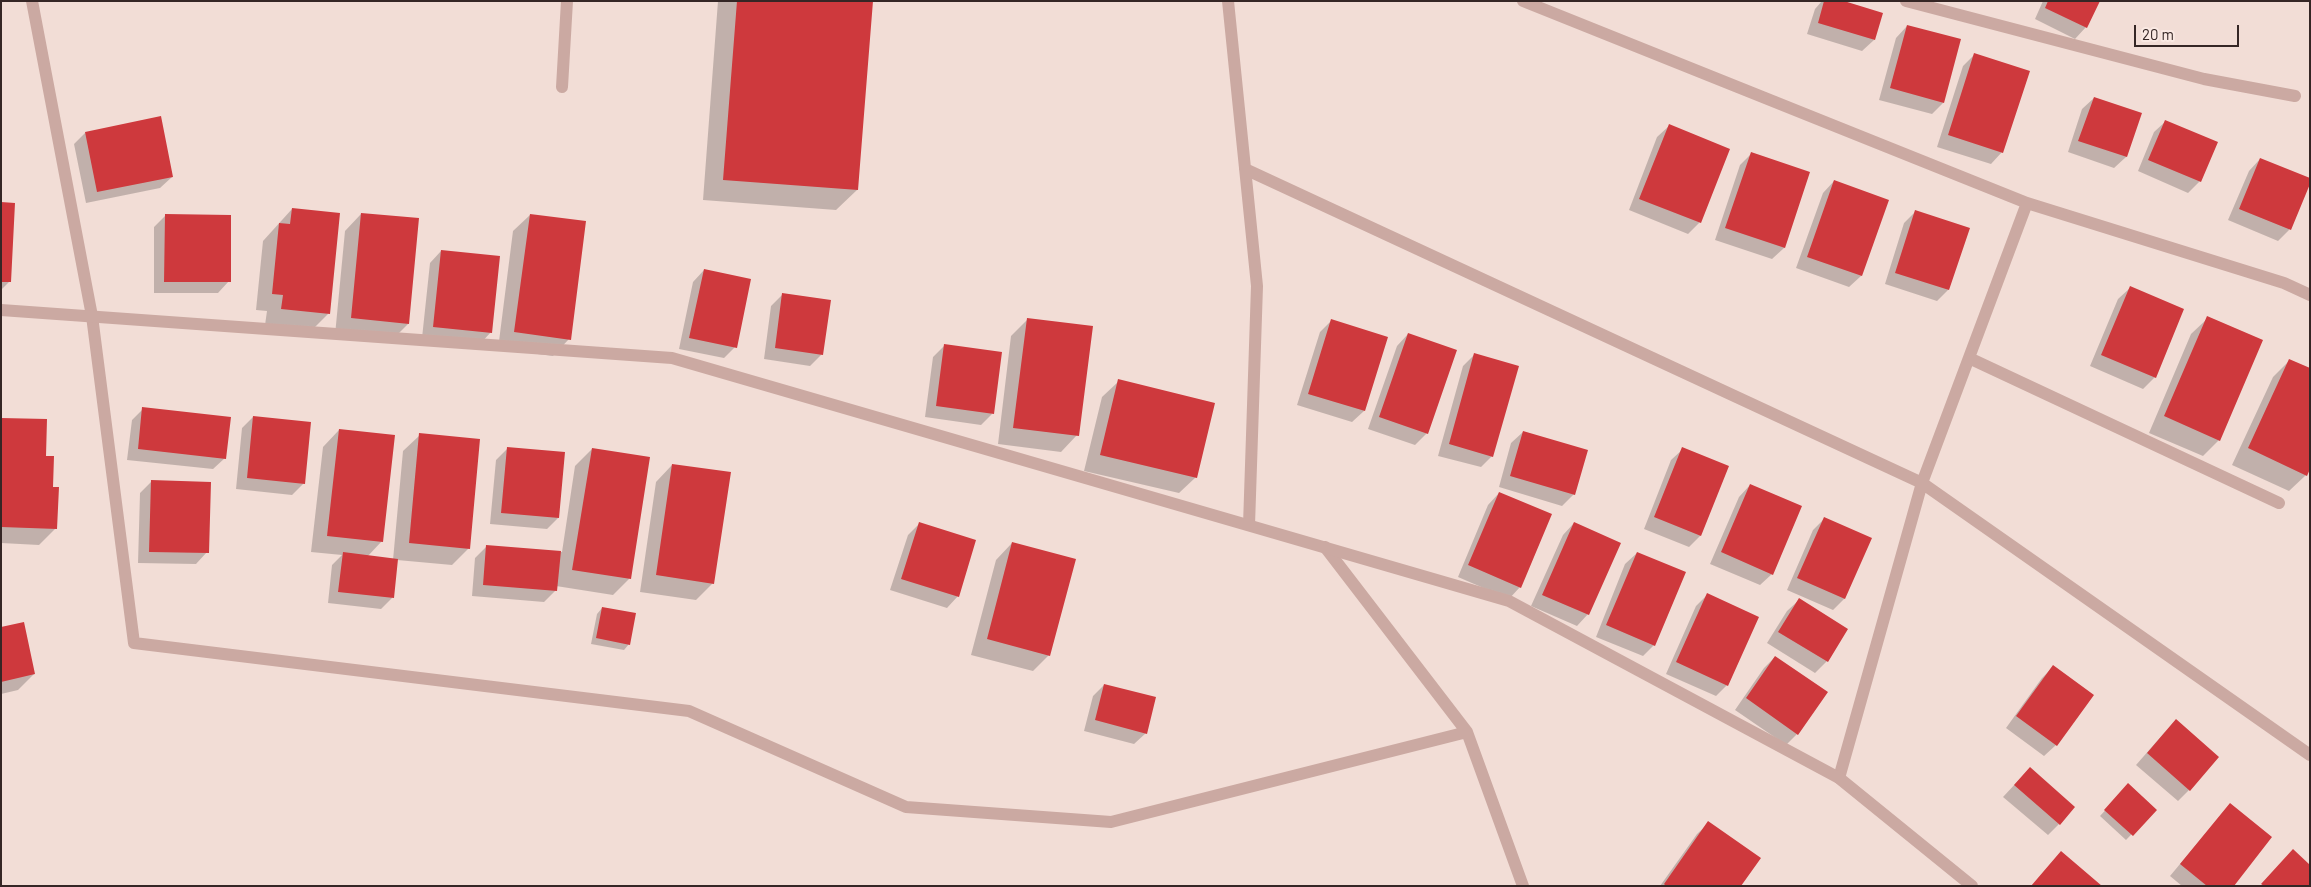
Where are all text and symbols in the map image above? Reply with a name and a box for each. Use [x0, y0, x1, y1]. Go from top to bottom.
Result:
scale bar [2136, 15, 2241, 47]
text: 20 m [2142, 25, 2174, 43]

